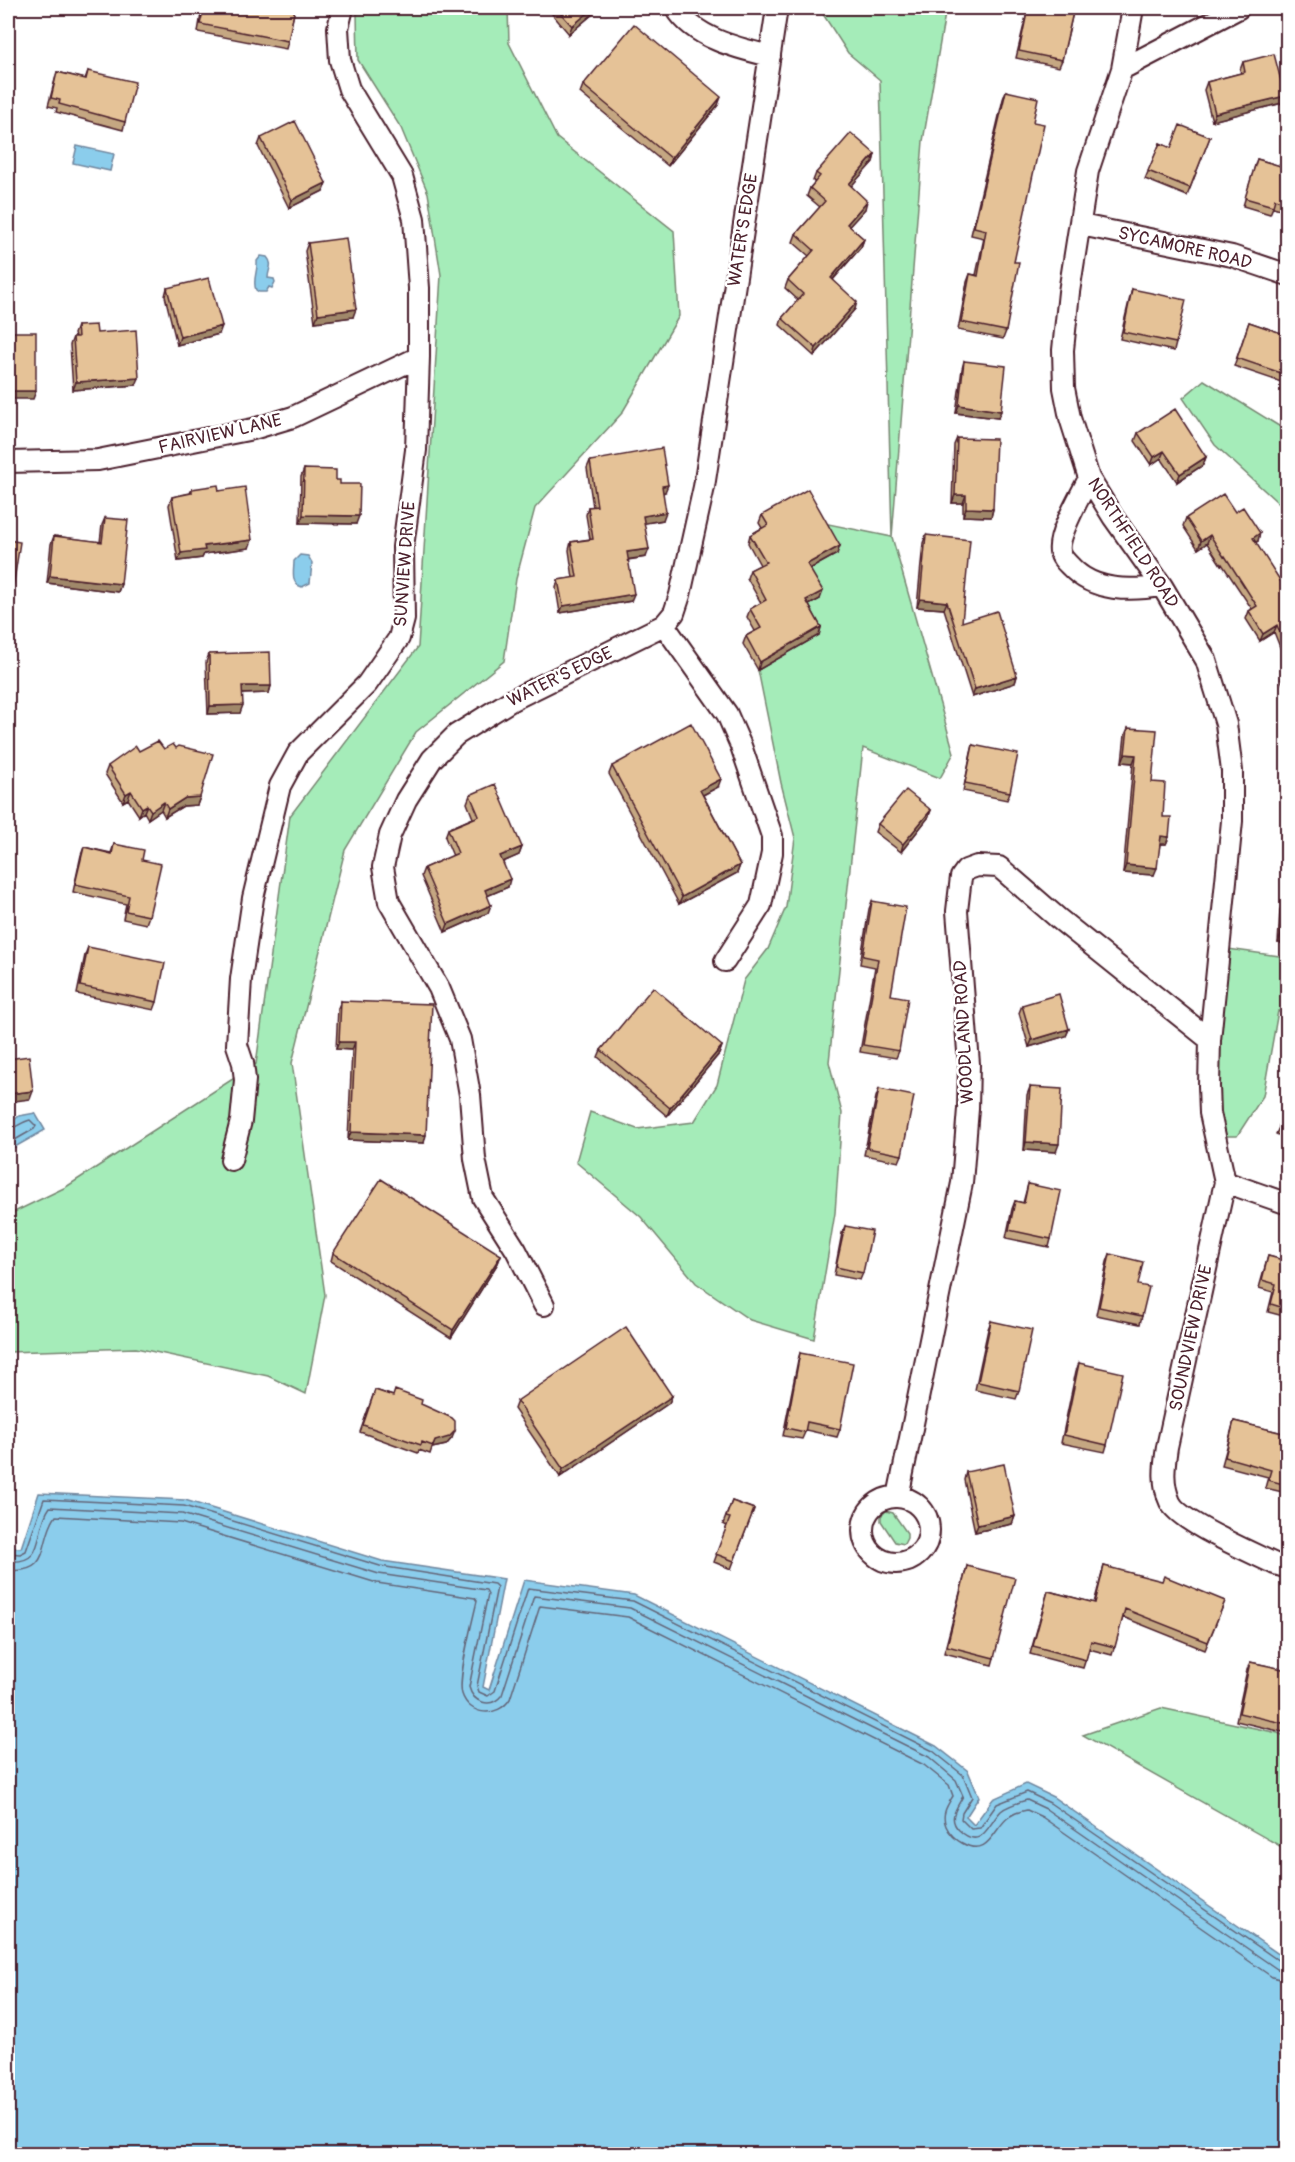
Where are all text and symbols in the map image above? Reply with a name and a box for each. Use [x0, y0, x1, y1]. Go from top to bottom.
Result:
street label: WATER'S EDGE [723, 172, 763, 288]
street label: SYCAMORE ROAD [1116, 221, 1254, 275]
street label: FAIRVIEW LANE [156, 409, 284, 459]
street label: NORTHFIELD ROAD [1082, 473, 1184, 613]
street label: SUNVIEW DRIVE [389, 500, 421, 628]
street label: WATER'S EDGE [504, 642, 616, 712]
street label: WOODLAND ROAD [949, 960, 979, 1104]
street label: SOUNDVIEW DRIVE [1164, 1263, 1218, 1413]

